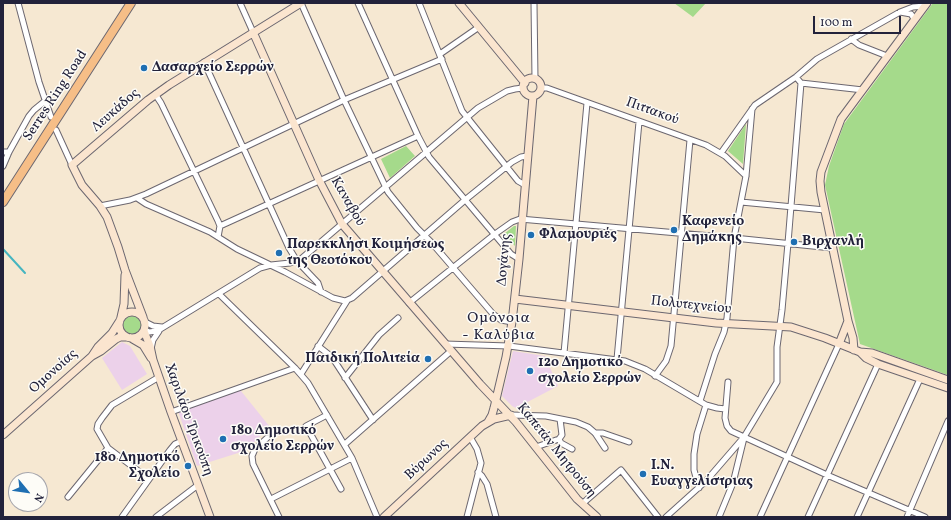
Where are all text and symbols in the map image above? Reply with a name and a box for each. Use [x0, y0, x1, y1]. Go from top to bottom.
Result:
scale bar [815, 8, 903, 34]
text: 100 m [820, 15, 852, 31]
street label: Serres Ring Road [20, 47, 92, 145]
place label: Δασαρχείο Σερρών [152, 60, 274, 76]
marker: Δασαρχείο Σερρών [139, 63, 149, 73]
street label: Λευκάδος [88, 86, 144, 136]
street label: Πιττακού [623, 95, 681, 129]
street label: Καναβού [326, 174, 368, 230]
place label: Καφενείο Δημάκης [682, 214, 744, 246]
marker: Καφενείο Δημάκης [669, 225, 679, 235]
place label: Φλαμουριές [539, 227, 617, 243]
marker: Φλαμουριές [526, 230, 536, 240]
street label: Δογάνης [494, 233, 516, 287]
place label: Βιρχανλή [802, 234, 864, 250]
place label: Παρεκκλήσι Κοιμήσεως της Θεοτόκου [287, 237, 444, 270]
marker: Βιρχανλή [789, 237, 799, 247]
marker: Παρεκκλήσι Κοιμήσεως της Θεοτόκου [274, 248, 284, 258]
street label: Πολυτεχνείου [650, 293, 732, 319]
district label: Ομόνοια - Καλύβια [462, 310, 536, 345]
street label: Ομονοίας [26, 346, 82, 398]
place label: Παιδική Πολιτεία [305, 351, 420, 367]
marker: Παιδική Πολιτεία [423, 354, 433, 364]
place label: 12ο Δημοτικό σχολείο Σερρών [538, 355, 641, 388]
street label: Χαριλάου Τρικούπη [160, 361, 216, 479]
marker: 12ο Δημοτικό σχολείο Σερρών [525, 366, 535, 376]
street label: Καπετάν Μητρούση [513, 400, 599, 502]
place label: 18ο Δημοτικό σχολείο Σερρών [231, 423, 334, 456]
marker: 18ο Δημοτικό σχολείο Σερρών [218, 434, 228, 444]
street label: Βύρωνος [402, 436, 452, 484]
place label: 18ο Δημοτικό Σχολείο [95, 450, 180, 482]
place label: Ι.Ν. Ευαγγελίστριας [651, 458, 753, 490]
marker: 18ο Δημοτικό Σχολείο [183, 461, 193, 471]
marker: Ι.Ν. Ευαγγελίστριας [638, 469, 648, 479]
north arrow [8, 472, 48, 512]
text: N [30, 490, 47, 505]

